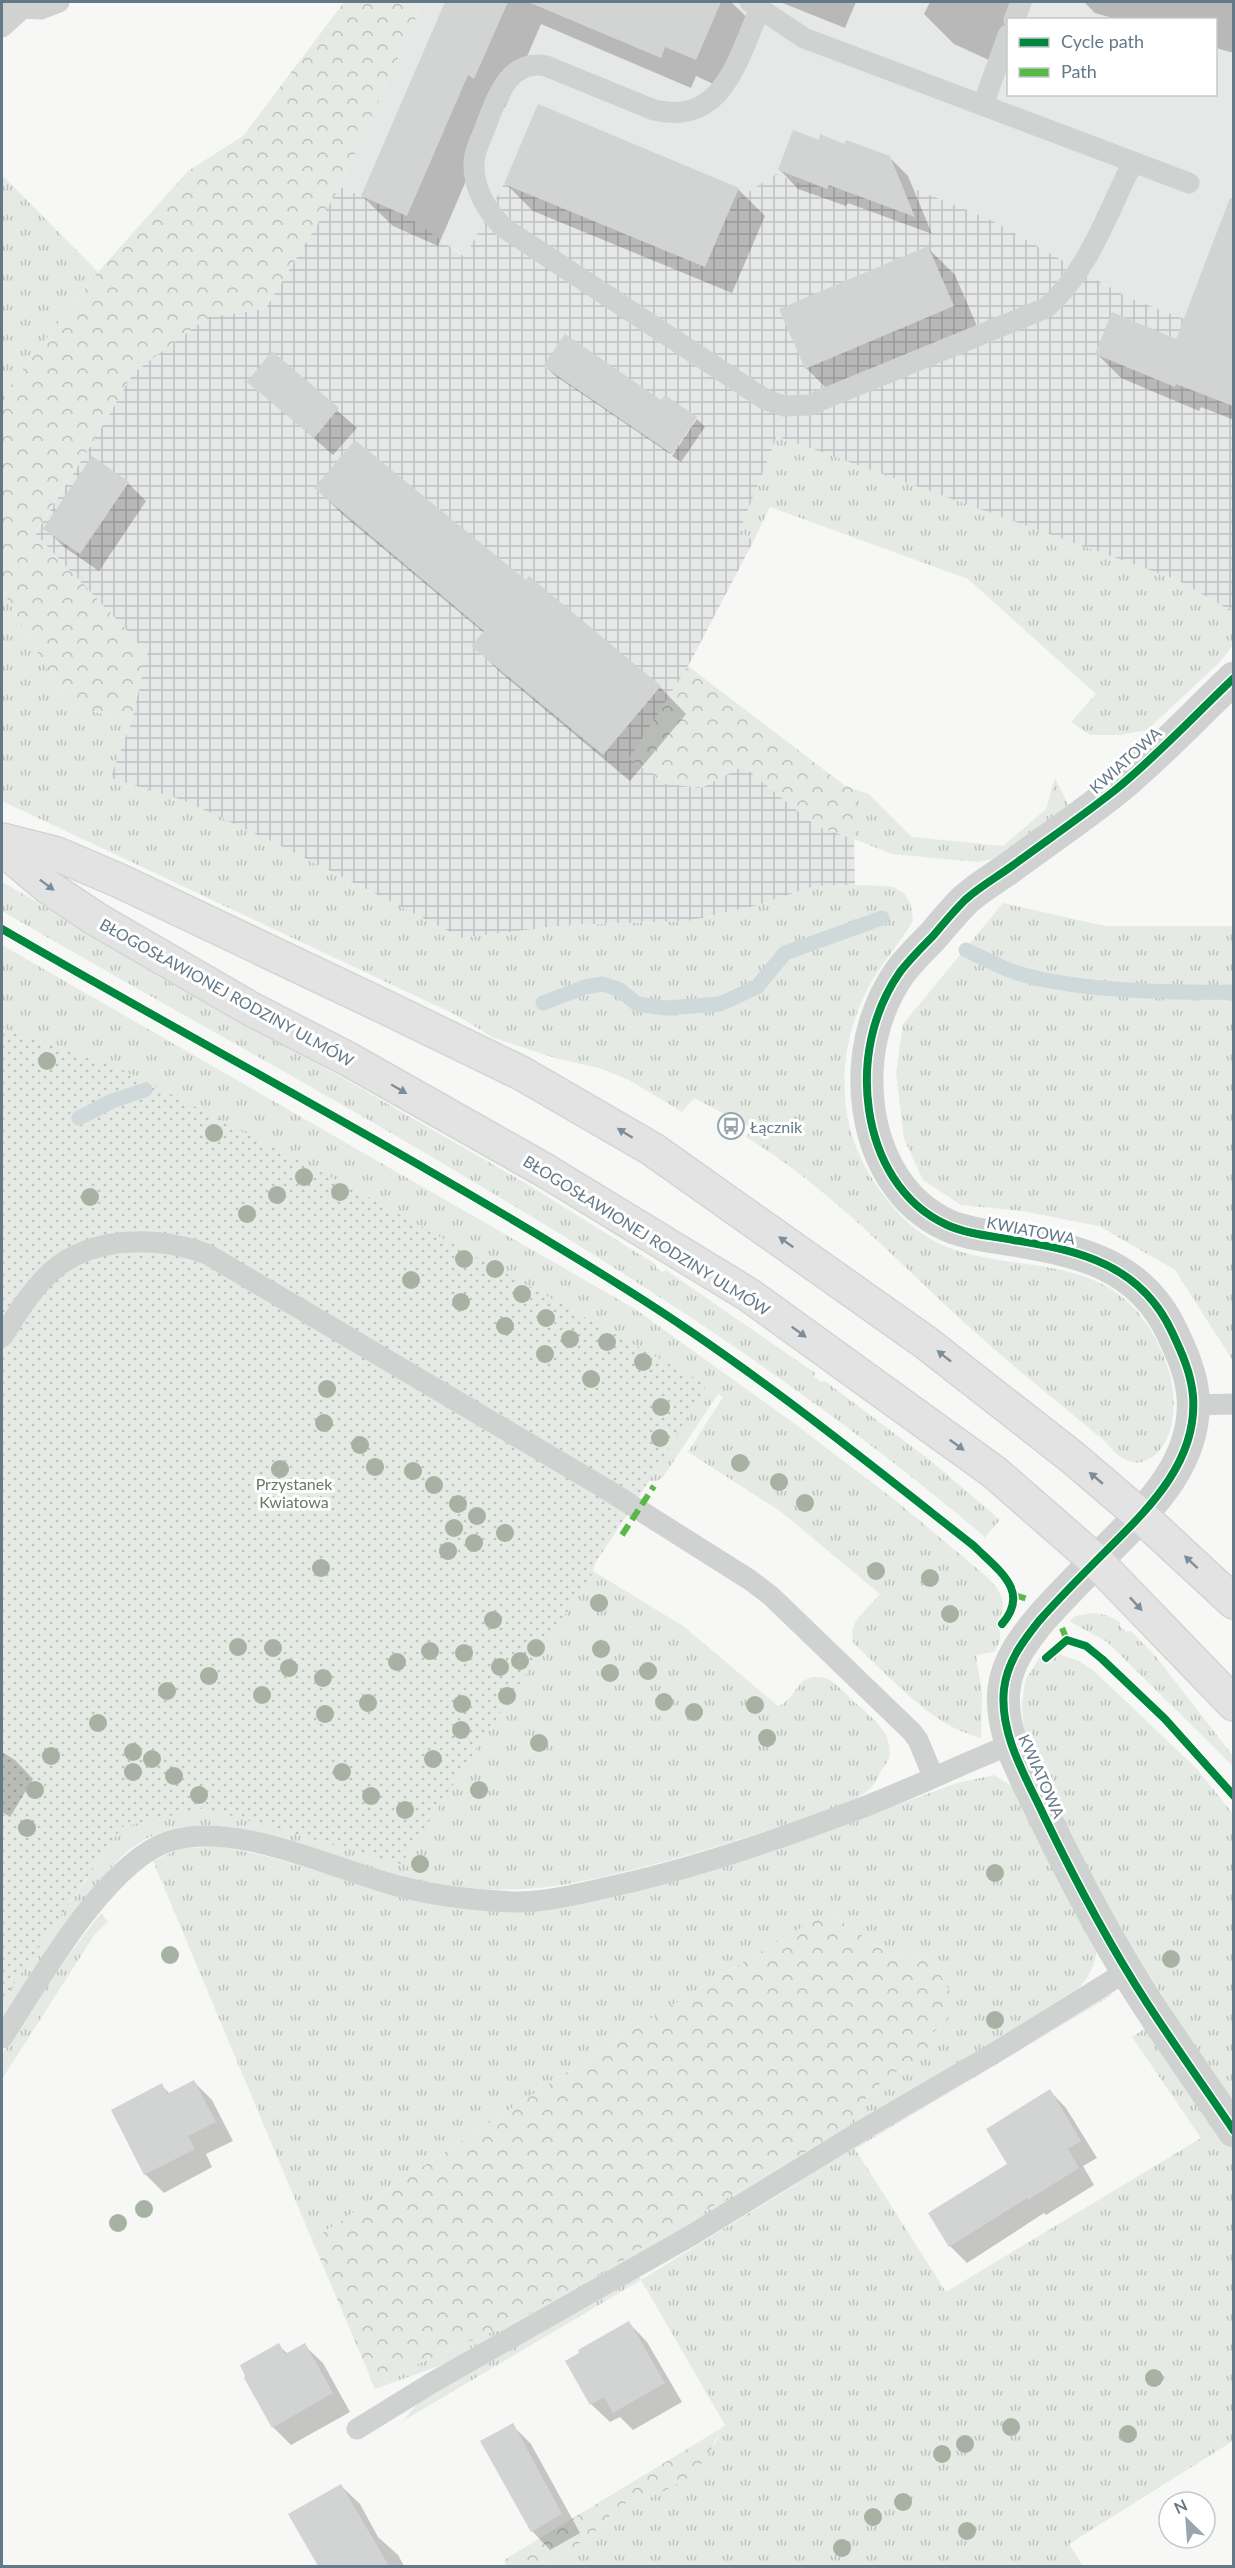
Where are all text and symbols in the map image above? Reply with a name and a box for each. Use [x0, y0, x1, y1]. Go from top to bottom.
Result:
legend [1007, 18, 1217, 96]
text: Cycle path [1061, 30, 1144, 52]
text: Path [1061, 60, 1097, 82]
street label: KWIATOWA [1085, 723, 1165, 797]
one-way arrow [39, 879, 54, 891]
street label: BŁOGOSŁAWIONEJ RODZINY ULMÓW [97, 914, 358, 1070]
one-way arrow [391, 1083, 407, 1094]
bus stop icon: Łącznik [716, 1111, 746, 1141]
place label: Łącznik [750, 1117, 803, 1136]
one-way arrow [617, 1127, 633, 1138]
street label: BŁOGOSŁAWIONEJ RODZINY ULMÓW [520, 1151, 774, 1319]
street label: KWIATOWA [985, 1212, 1077, 1248]
one-way arrow [778, 1237, 794, 1248]
one-way arrow [791, 1325, 806, 1337]
one-way arrow [936, 1350, 952, 1363]
one-way arrow [949, 1439, 965, 1451]
one-way arrow [1089, 1472, 1104, 1485]
park label: Przystanek Kwiatowa [256, 1474, 333, 1511]
one-way arrow [1183, 1555, 1198, 1569]
one-way arrow [1129, 1596, 1143, 1611]
street label: KWIATOWA [1015, 1731, 1069, 1821]
north arrow [1157, 2490, 1217, 2550]
text: N [1171, 2495, 1190, 2517]

